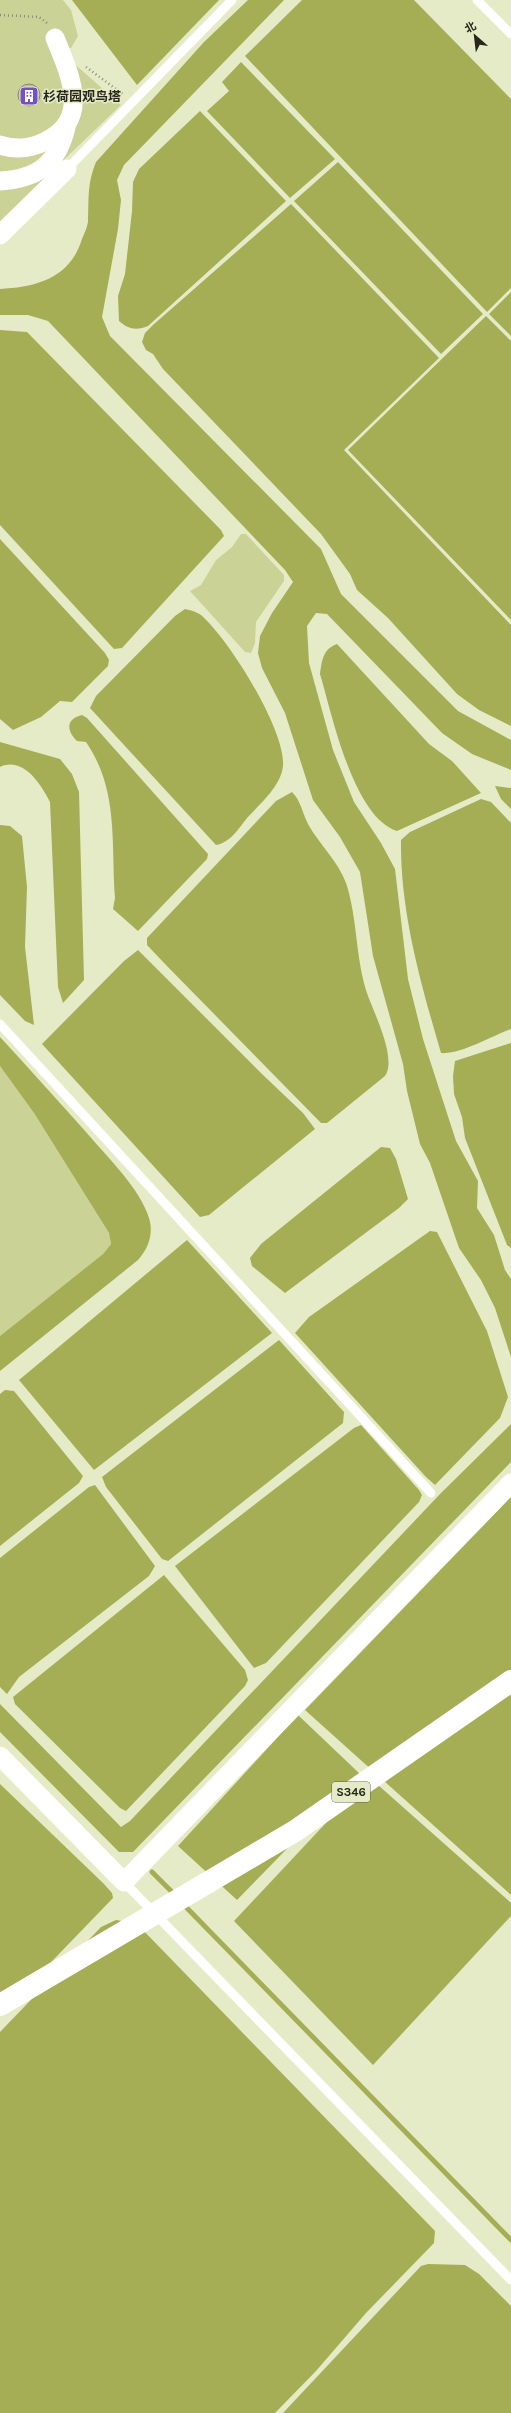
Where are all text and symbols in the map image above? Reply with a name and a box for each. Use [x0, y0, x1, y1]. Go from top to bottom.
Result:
north arrow [455, 16, 495, 56]
text: 北 [463, 19, 478, 36]
building icon: 杉荷园观鸟塔 [18, 85, 40, 107]
place label: 杉荷园观鸟塔 [43, 89, 121, 104]
road number: S346 [332, 1782, 370, 1802]

